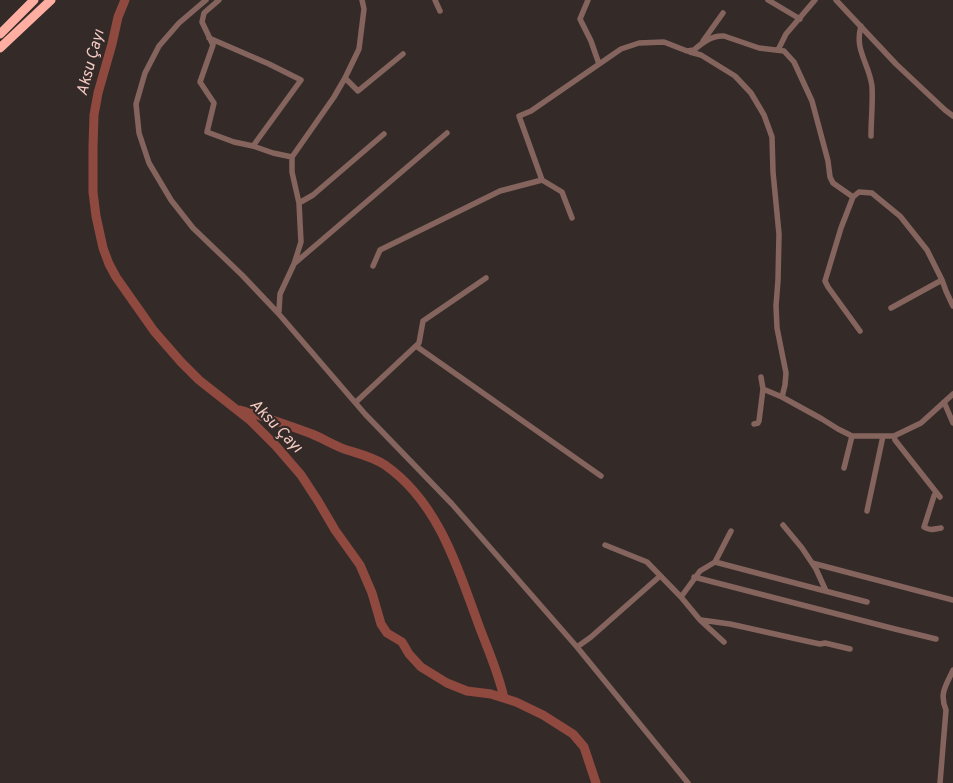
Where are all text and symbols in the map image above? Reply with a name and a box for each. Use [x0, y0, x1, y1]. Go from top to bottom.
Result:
water label: Aksu Çayı [74, 28, 110, 98]
water label: Aksu Çayı [245, 396, 305, 458]

